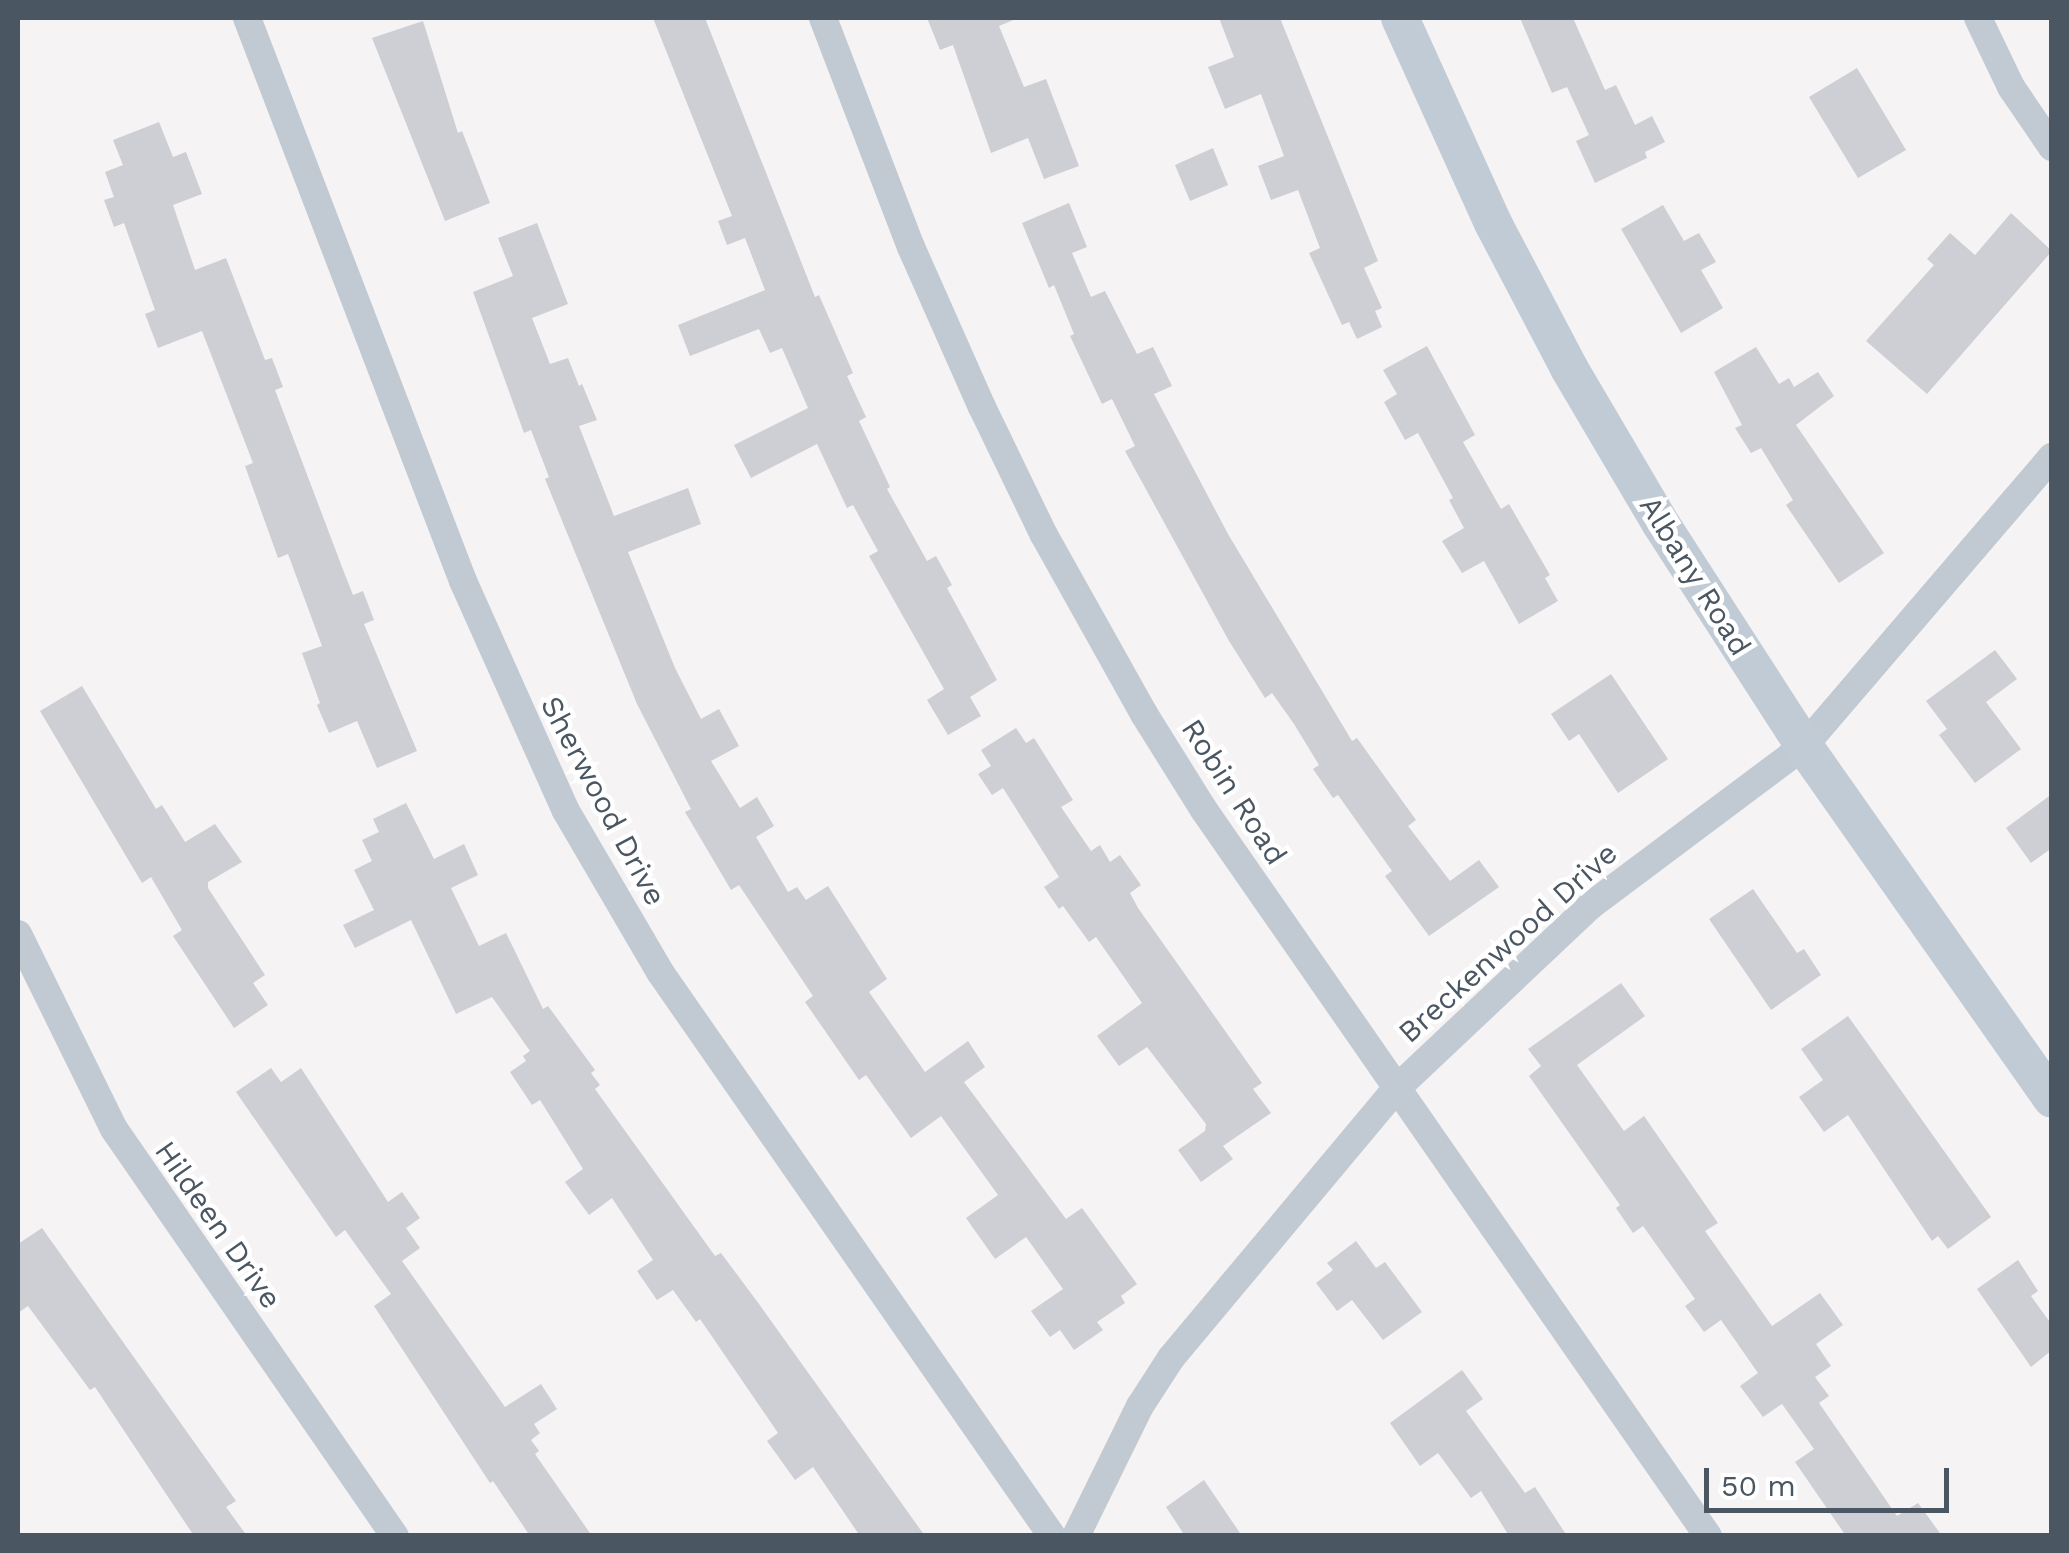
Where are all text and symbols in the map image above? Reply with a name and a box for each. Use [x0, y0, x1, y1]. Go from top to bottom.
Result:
street label: Albany Road [1632, 489, 1758, 663]
street label: Sherwood Drive [533, 690, 673, 912]
street label: Robin Road [1174, 712, 1294, 872]
street label: Breckenwood Drive [1391, 835, 1625, 1051]
street label: Hildeen Drive [147, 1134, 289, 1316]
scale bar [1709, 1448, 1954, 1510]
text: 50 m [1721, 1468, 1796, 1503]

